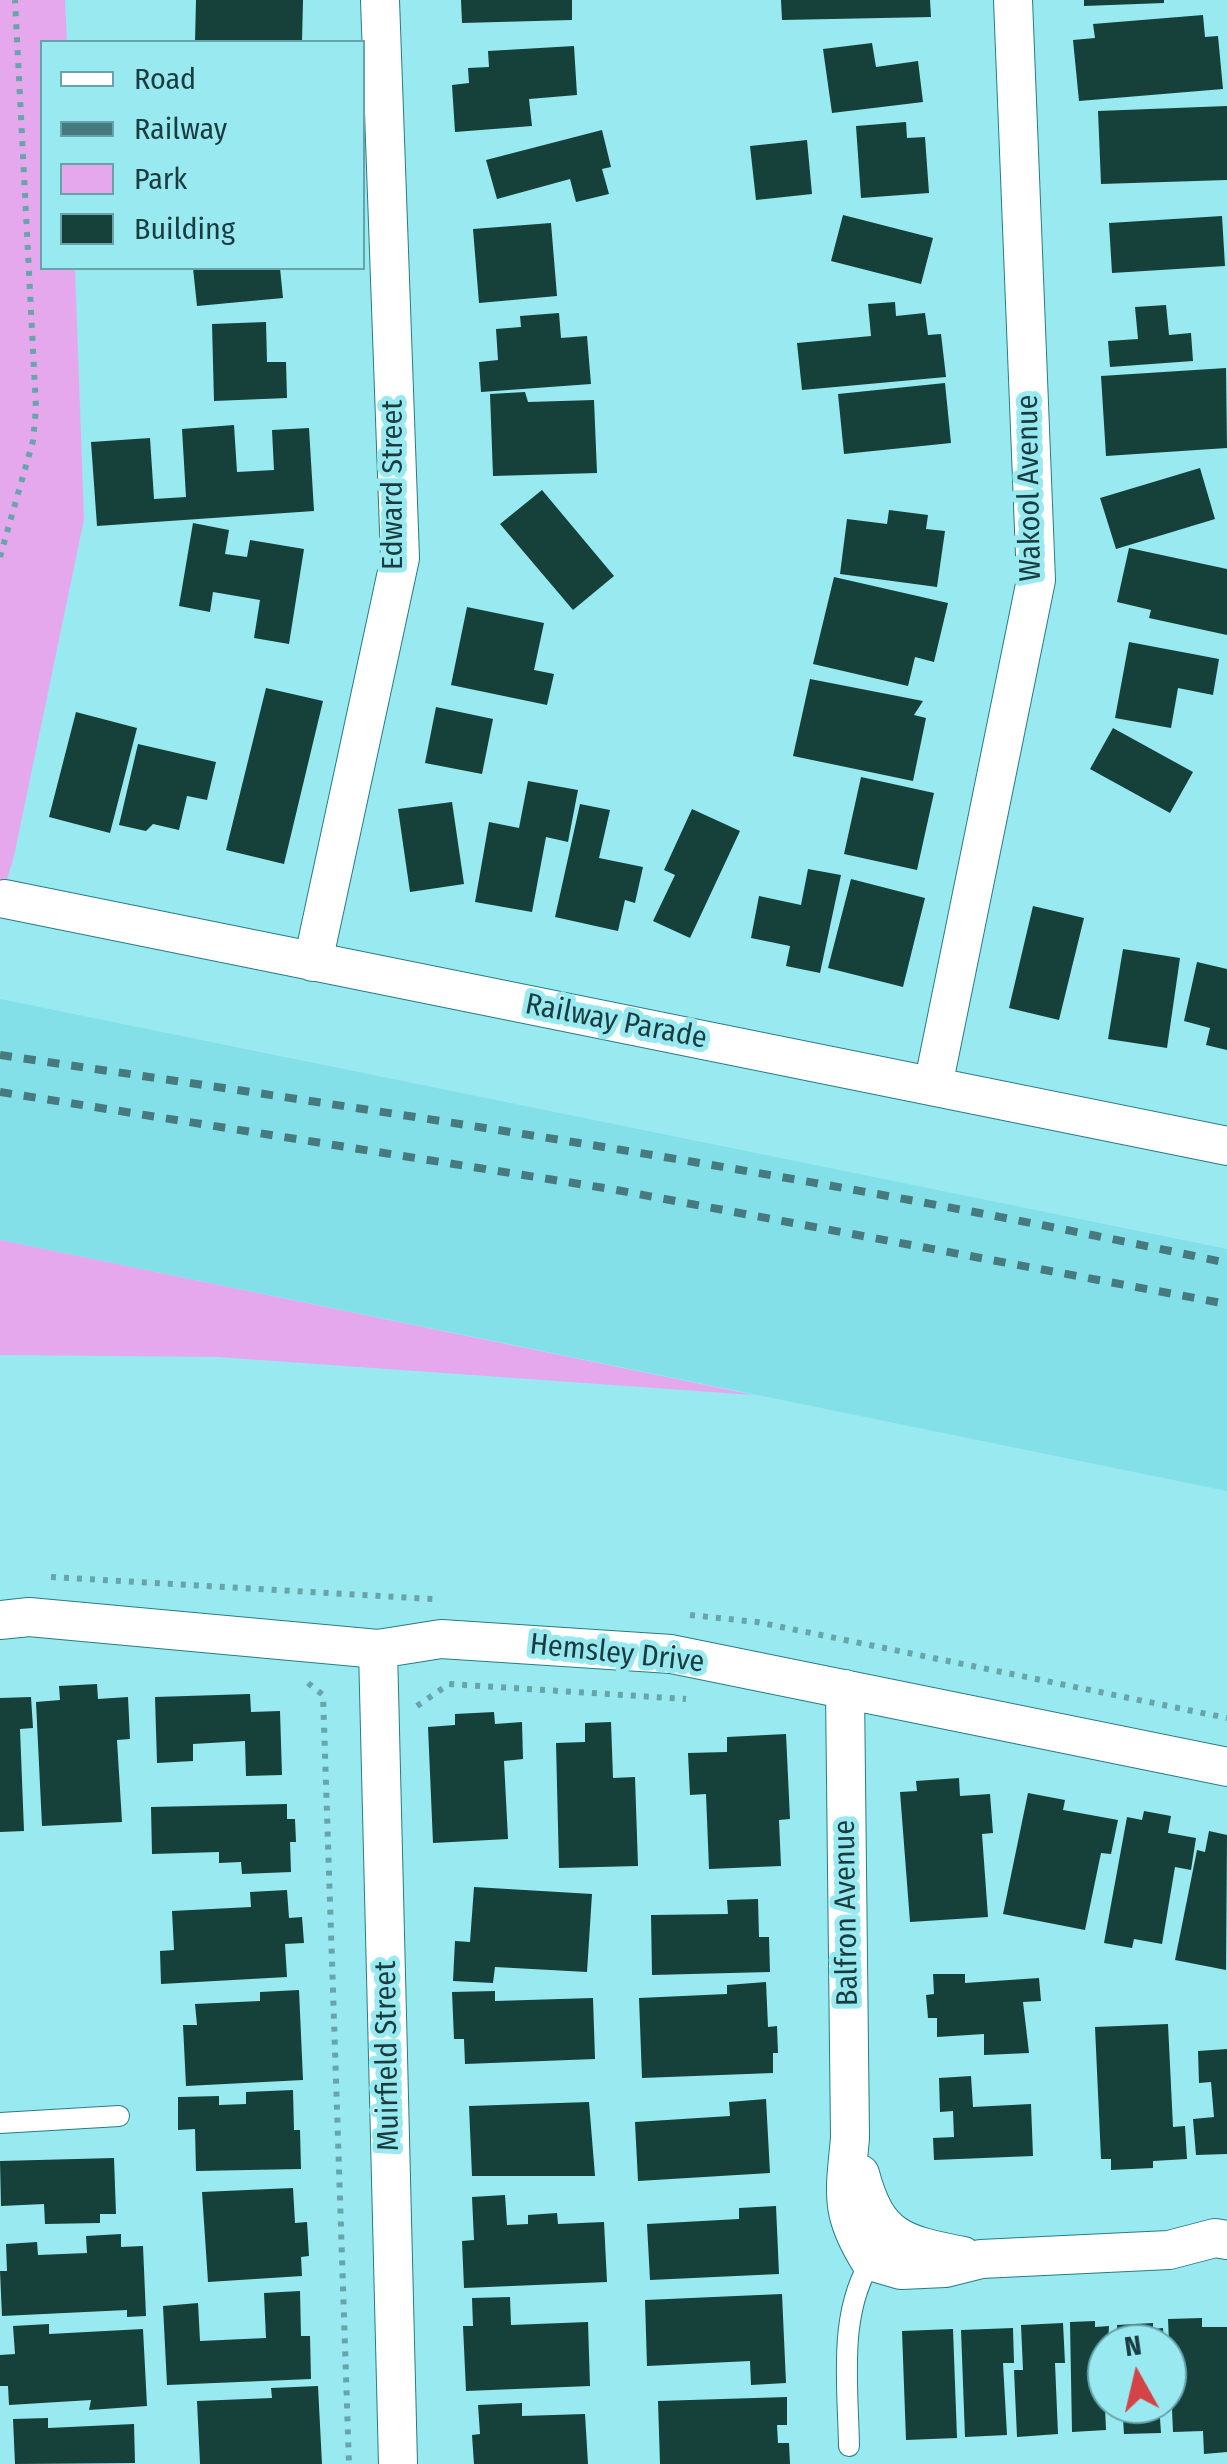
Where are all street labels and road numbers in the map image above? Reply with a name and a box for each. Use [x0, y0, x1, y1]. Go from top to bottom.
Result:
street label: Wakool Avenue [1010, 394, 1050, 582]
street label: Edward Street [376, 400, 412, 570]
street label: Railway Parade [522, 987, 710, 1057]
street label: Hemsley Drive [528, 1627, 706, 1681]
street label: Balfron Avenue [827, 1820, 867, 2006]
street label: Muirfield Street [368, 1961, 408, 2151]

